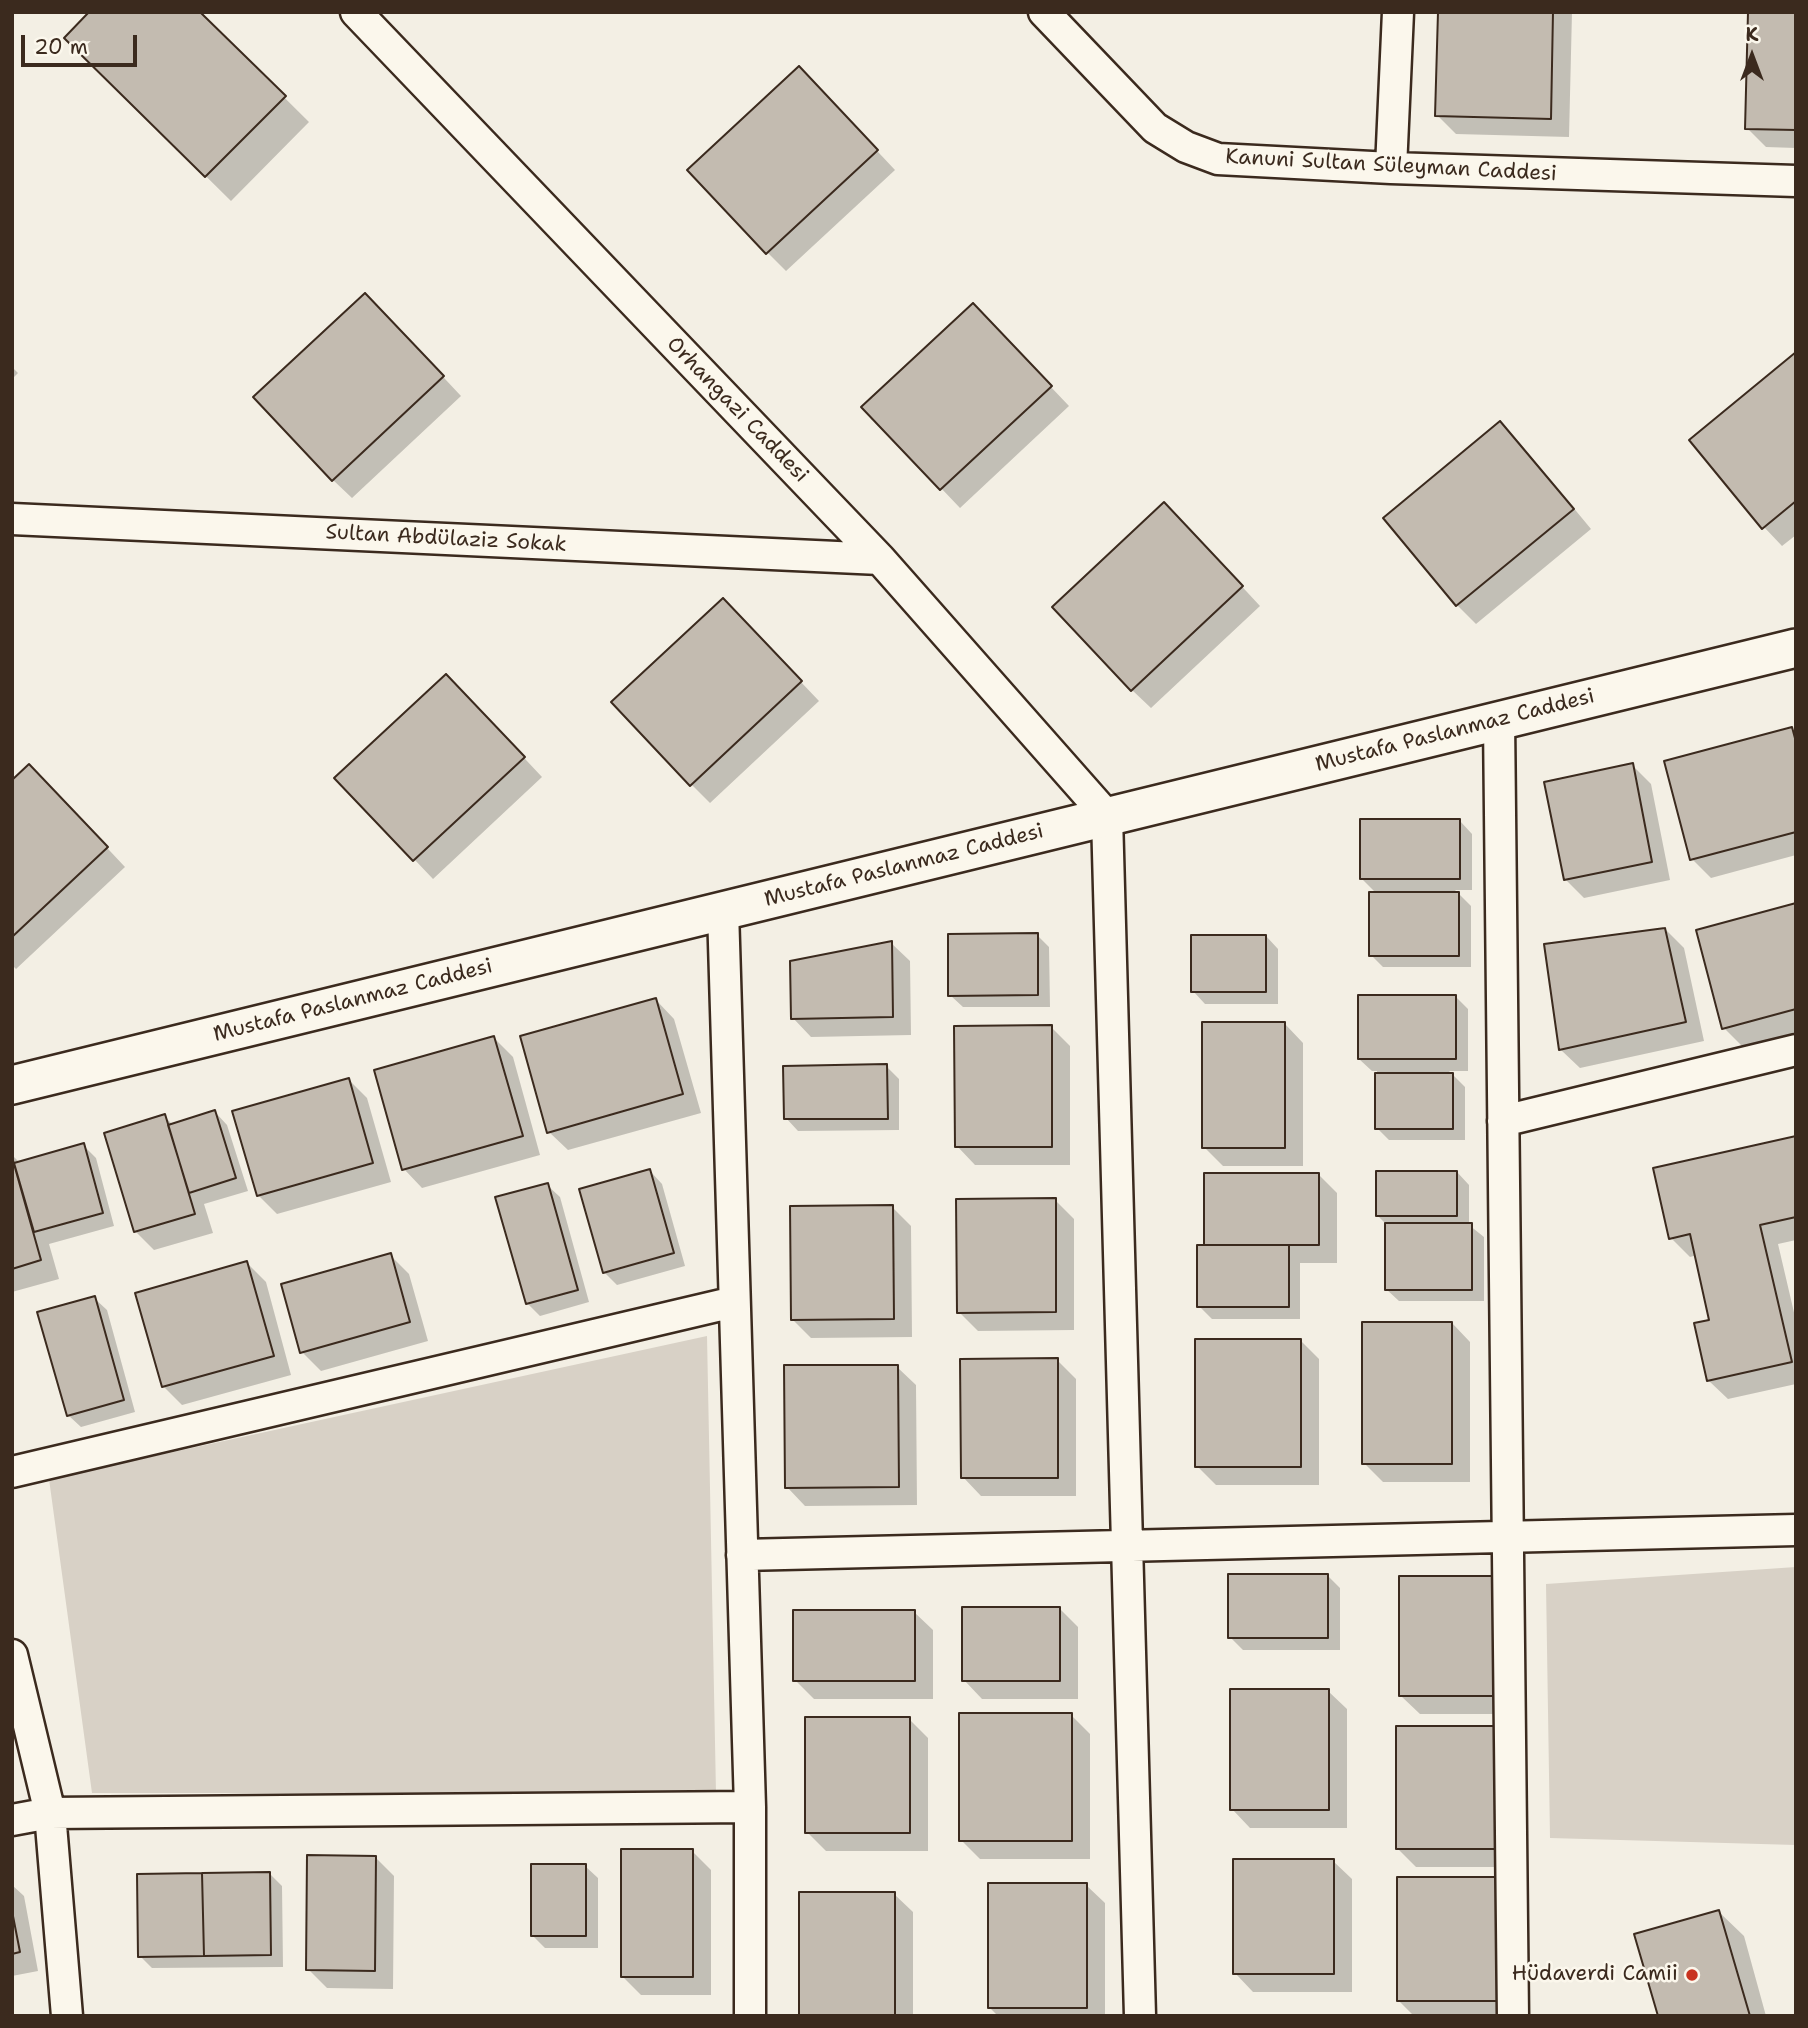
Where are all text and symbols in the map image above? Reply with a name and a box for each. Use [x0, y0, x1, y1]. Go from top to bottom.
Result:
scale bar [24, 21, 140, 65]
north arrow [1717, 21, 1787, 91]
text: K [1746, 22, 1758, 47]
text: 20 m [34, 33, 88, 61]
street label: Kanuni Sultan Süleyman Caddesi [1225, 145, 1557, 187]
street label: Orhangazi Caddesi [661, 332, 813, 488]
street label: Sultan Abdülaziz Sokak [325, 520, 567, 558]
street label: Mustafa Paslanmaz Caddesi [1313, 684, 1597, 778]
street label: Mustafa Paslanmaz Caddesi [762, 819, 1046, 913]
street label: Mustafa Paslanmaz Caddesi [211, 954, 495, 1048]
place label: Hüdaverdi Camii [1512, 1962, 1678, 1988]
marker: Hüdaverdi Camii [1684, 1967, 1700, 1983]

